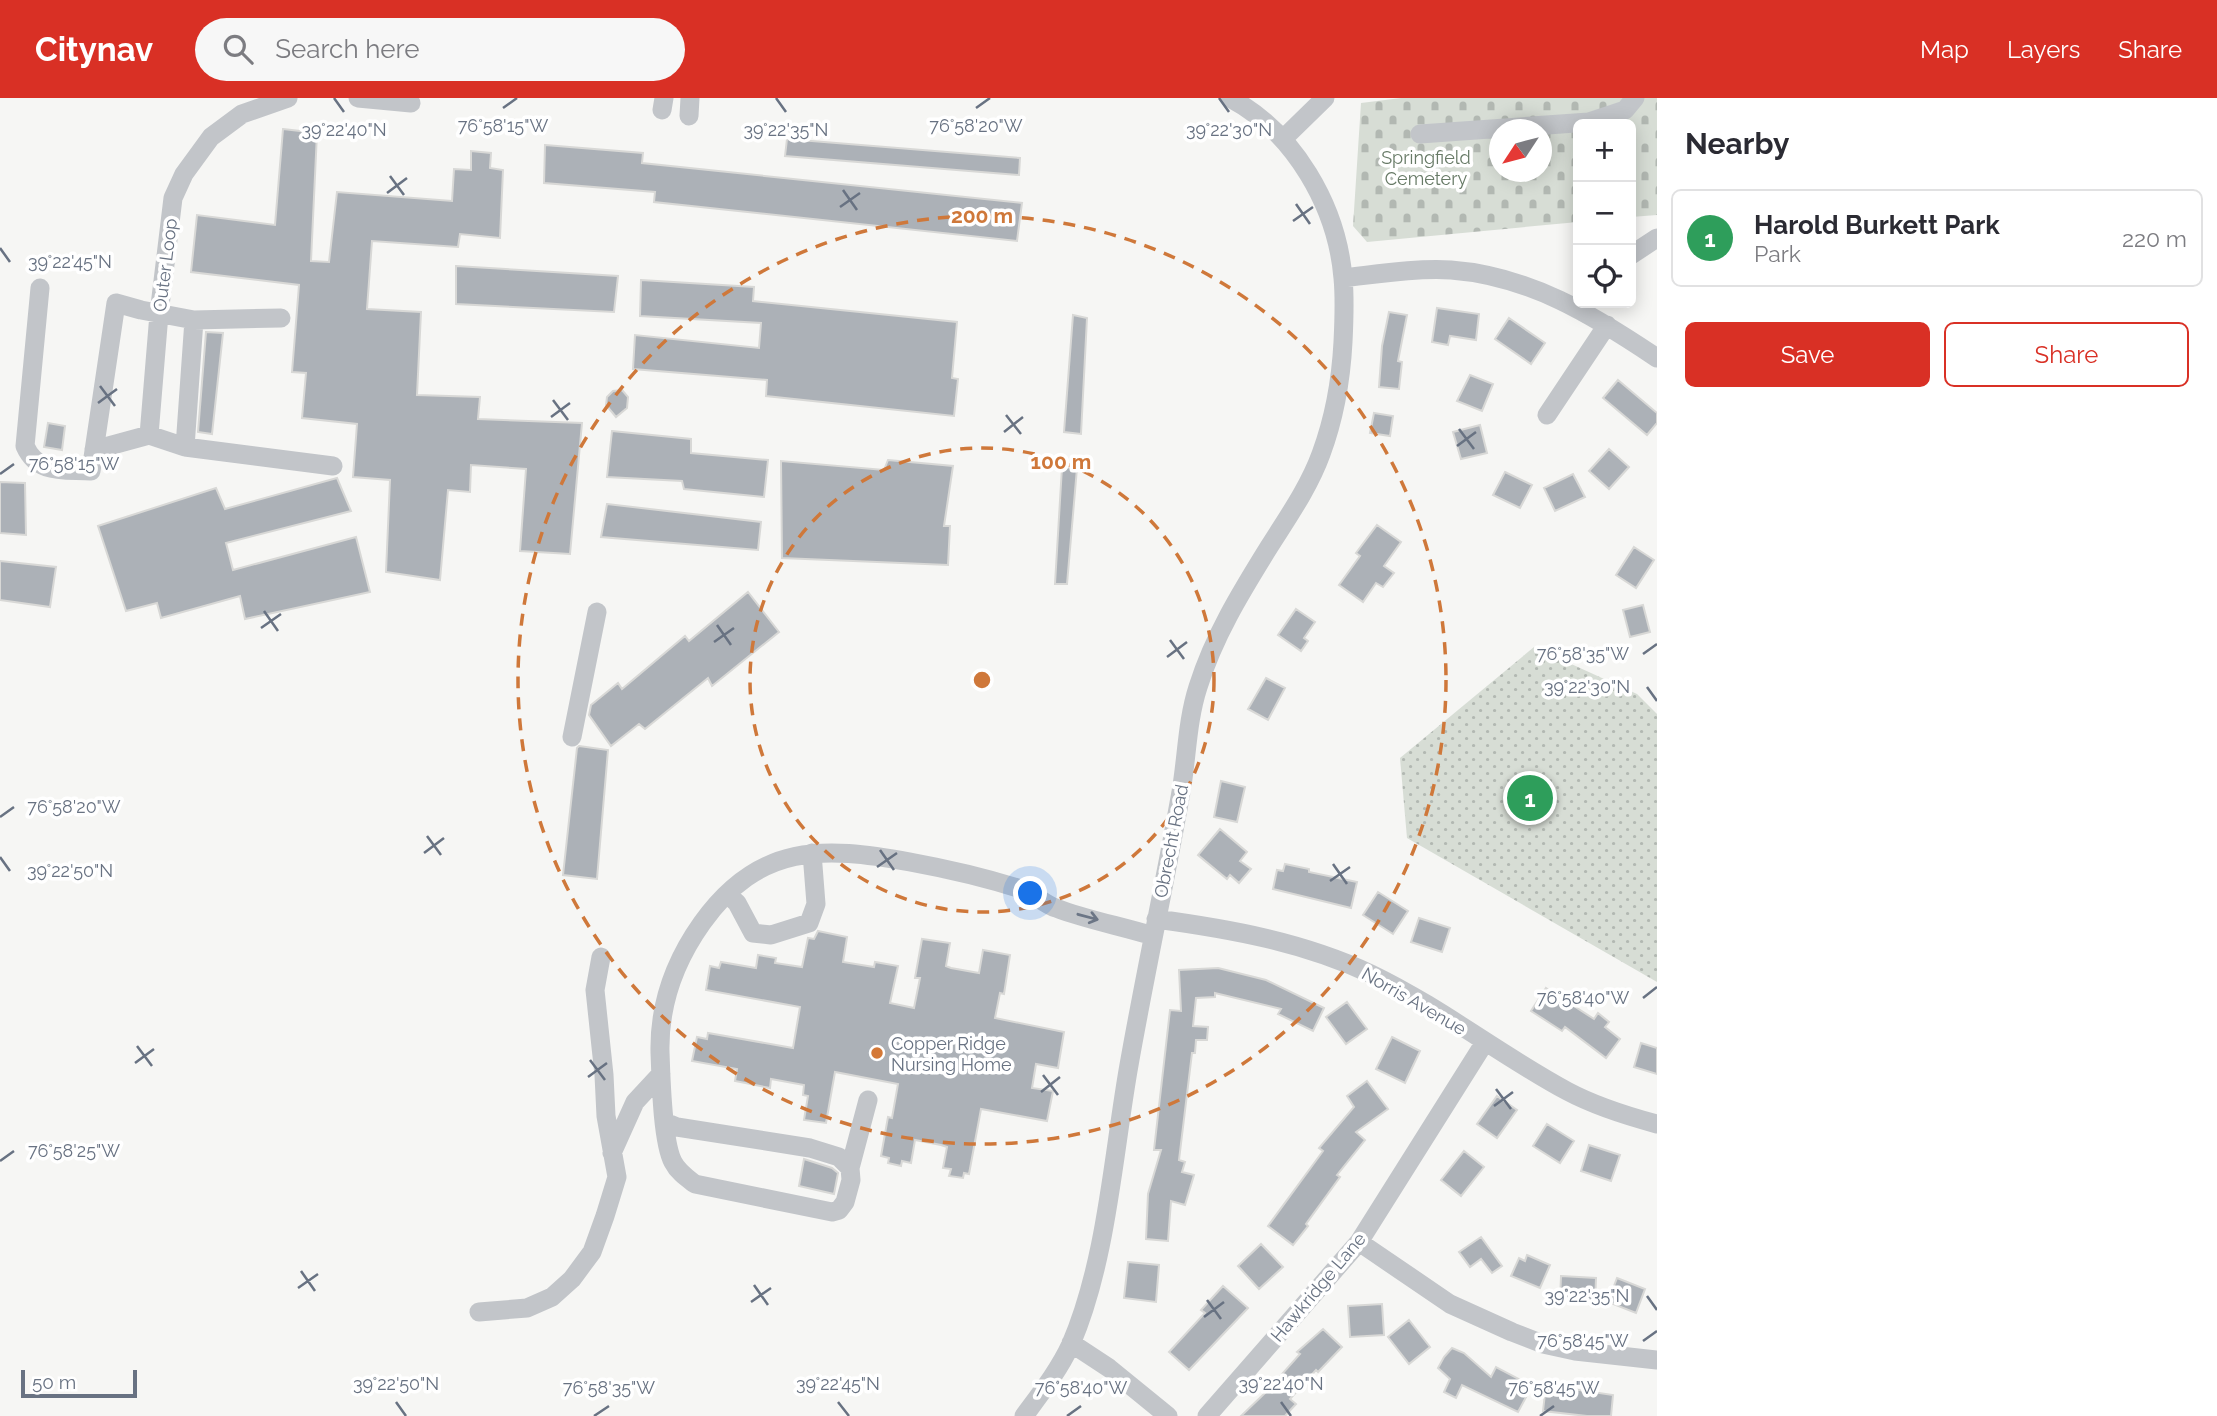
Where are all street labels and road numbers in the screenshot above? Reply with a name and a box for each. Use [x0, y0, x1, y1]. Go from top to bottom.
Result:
street label: Outer Loop [149, 217, 181, 313]
street label: Obrecht Road [1150, 782, 1192, 900]
street label: Norris Avenue [1358, 963, 1470, 1040]
street label: Hawkridge Lane [1266, 1228, 1370, 1346]

